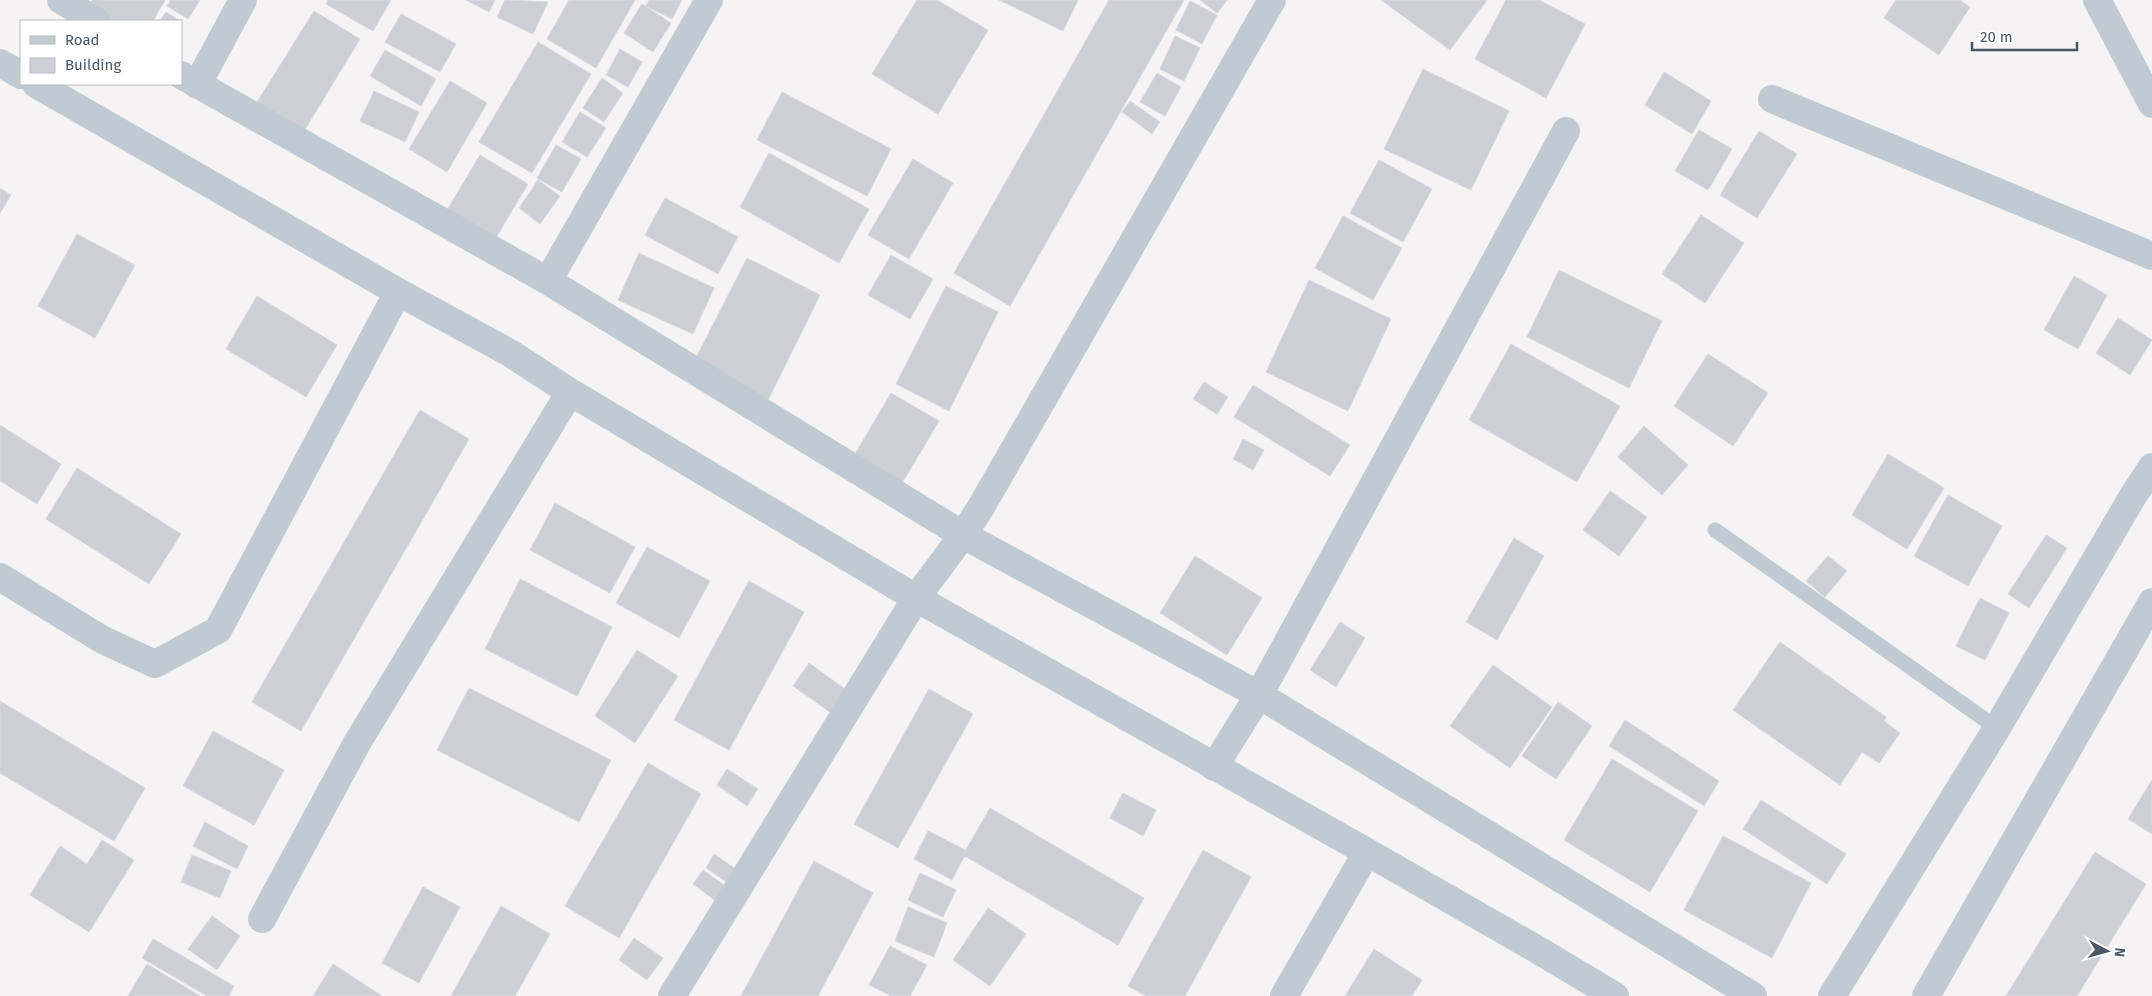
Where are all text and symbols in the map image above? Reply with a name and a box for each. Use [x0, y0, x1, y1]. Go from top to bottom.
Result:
legend [20, 20, 182, 85]
scale bar [1972, 20, 2077, 52]
text: 20 m [1980, 28, 2013, 46]
text: Road [65, 31, 100, 49]
text: Building [65, 56, 121, 74]
north arrow [2082, 926, 2132, 976]
text: N [2110, 947, 2128, 958]

